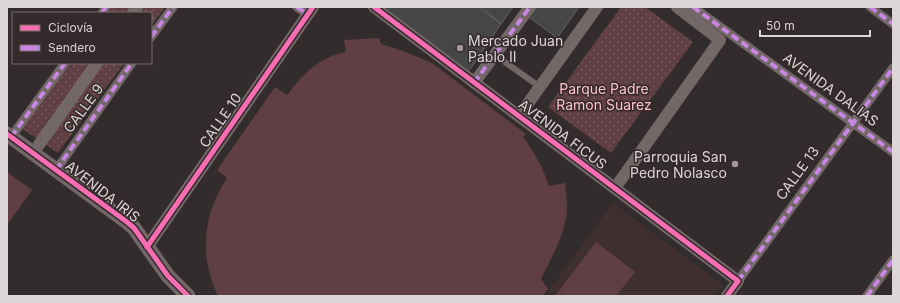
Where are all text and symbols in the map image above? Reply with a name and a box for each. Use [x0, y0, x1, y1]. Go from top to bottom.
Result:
legend [12, 12, 152, 64]
scale bar [760, 12, 870, 38]
text: 50 m [766, 18, 795, 33]
text: Ciclovía [48, 20, 93, 35]
place label: Mercado Juan Pablo II [468, 32, 563, 65]
text: Sendero [48, 40, 96, 55]
marker: Mercado Juan Pablo II [455, 43, 465, 53]
street label: AVENIDA DALIAS [780, 49, 882, 129]
street label: CALLE 9 [60, 80, 106, 136]
park label: Parque Padre Ramon Suarez [556, 80, 652, 113]
street label: CALLE 10 [195, 90, 245, 150]
street label: AVENIDA FICUS [516, 95, 610, 173]
street label: CALLE 13 [772, 143, 822, 203]
place label: Parroquia San Pedro Nolasco [630, 148, 727, 181]
street label: AVENIDA IRIS [62, 157, 144, 225]
marker: Parroquia San Pedro Nolasco [730, 159, 740, 169]

